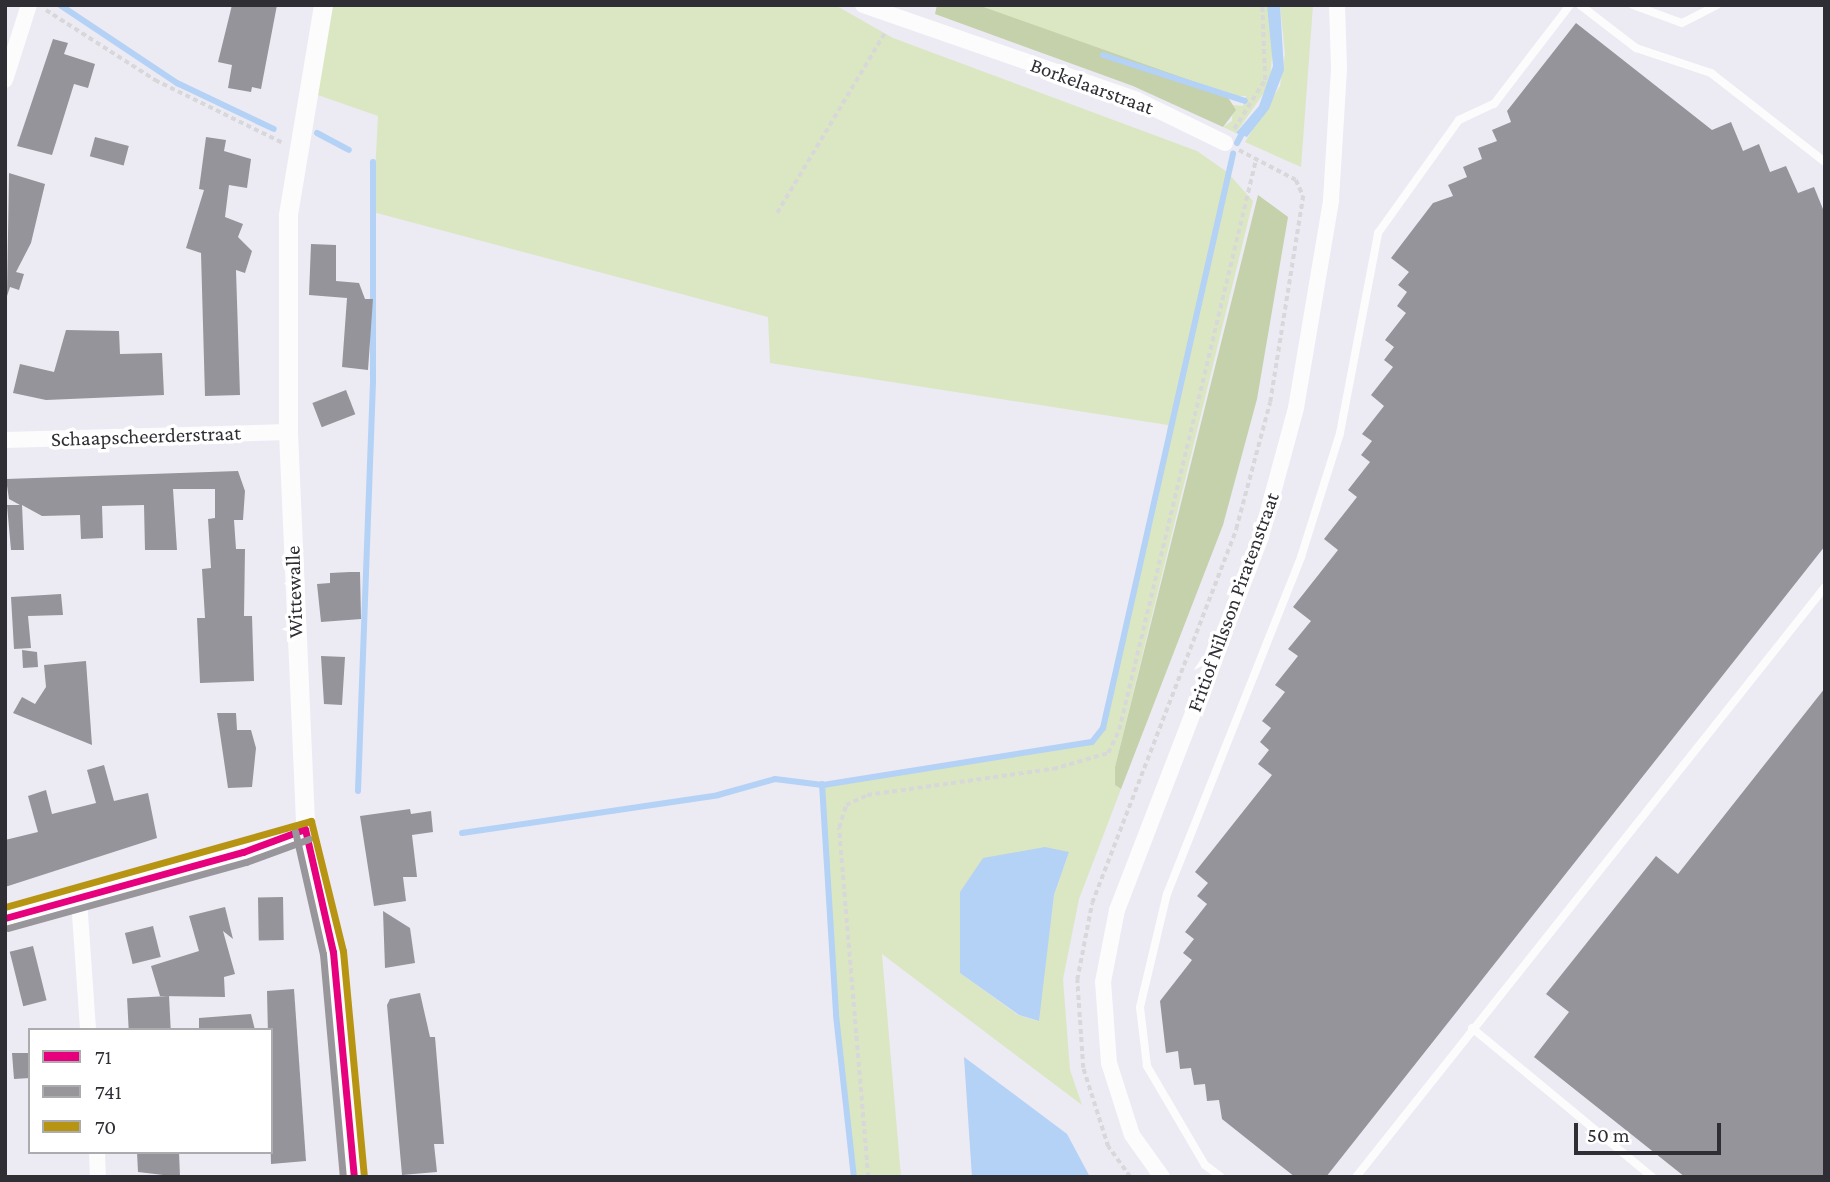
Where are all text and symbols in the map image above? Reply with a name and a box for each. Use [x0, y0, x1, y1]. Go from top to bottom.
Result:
street label: Borkelaarstraat [1027, 52, 1157, 120]
street label: Schaapscheerderstraat [51, 420, 241, 452]
street label: Fritiof Nilsson Piratenstraat [1181, 489, 1285, 715]
street label: Wittewalle [280, 545, 308, 639]
legend [28, 1028, 273, 1154]
text: 71 [95, 1045, 112, 1069]
text: 741 [95, 1080, 122, 1104]
scale bar [1578, 1108, 1725, 1152]
text: 70 [95, 1115, 116, 1139]
text: 50 m [1587, 1123, 1630, 1147]

